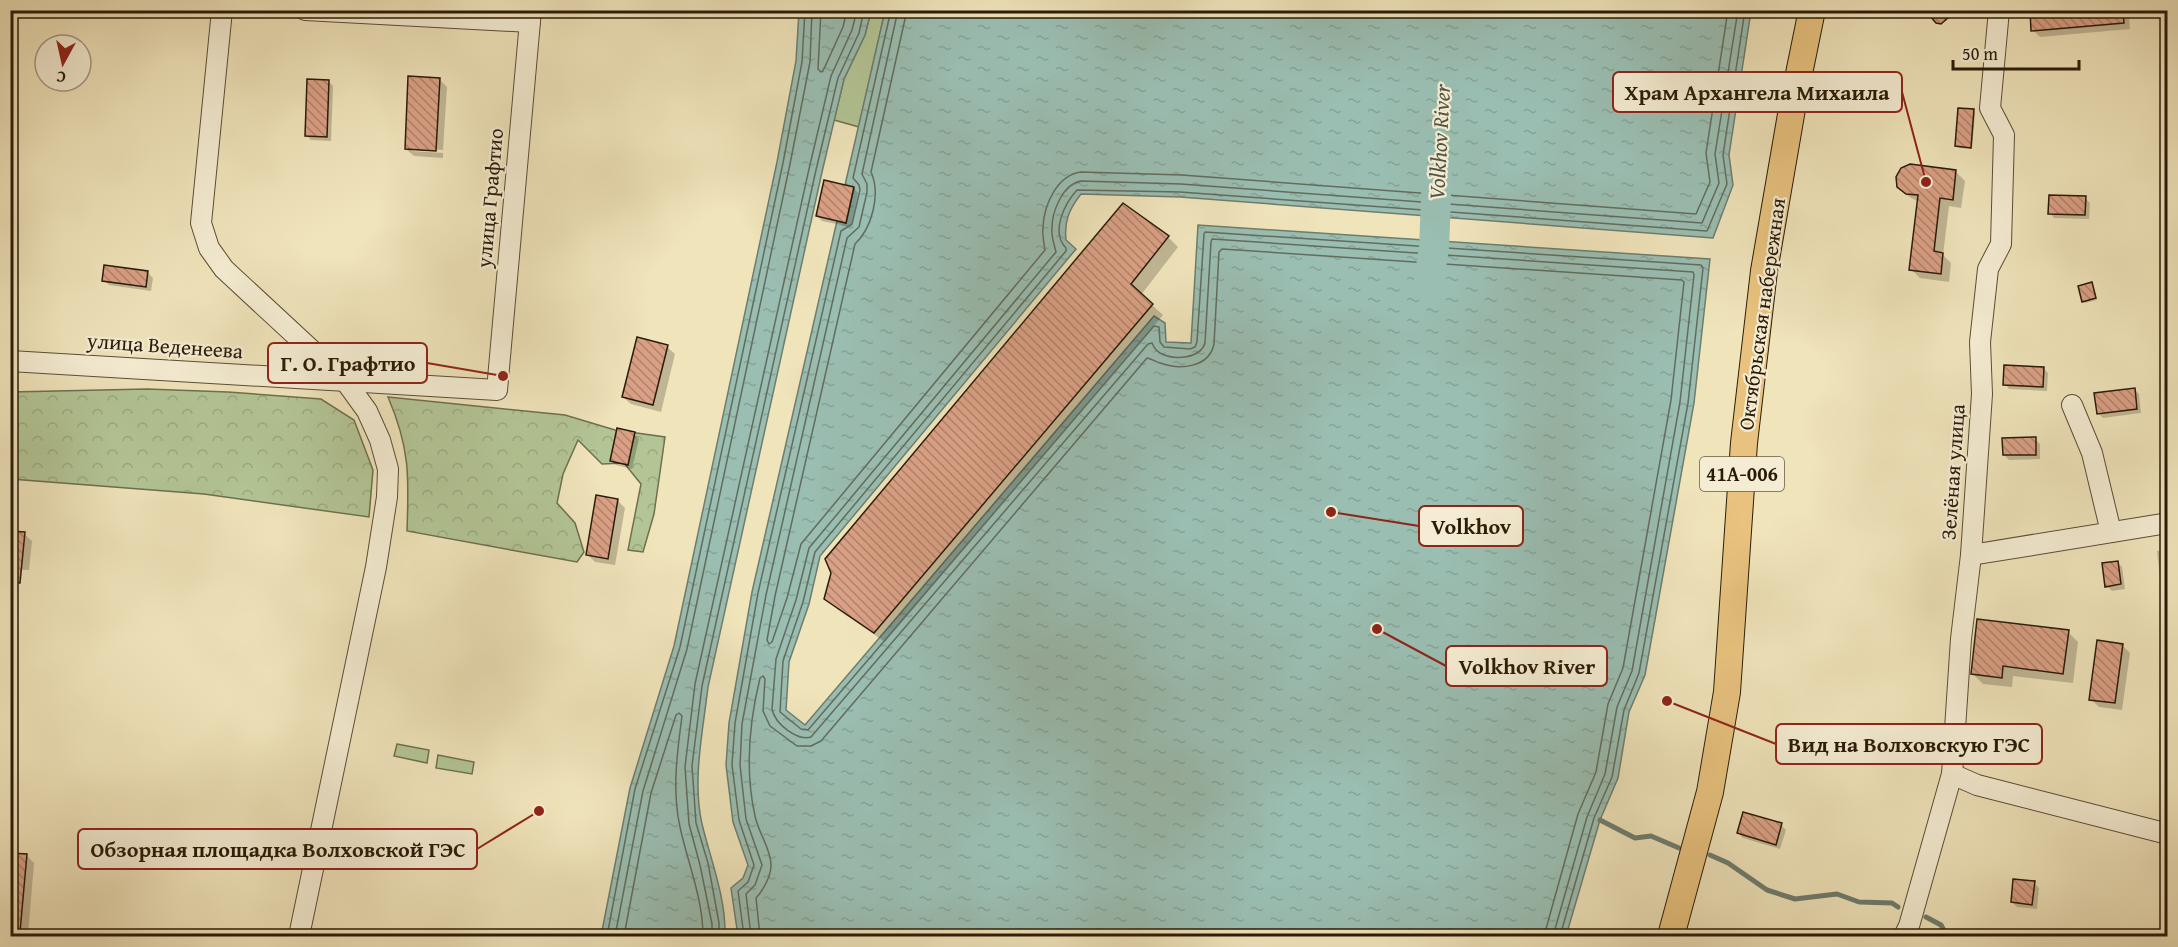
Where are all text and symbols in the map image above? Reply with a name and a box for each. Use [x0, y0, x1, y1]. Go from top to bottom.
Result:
north arrow [33, 33, 93, 93]
scale bar [1953, 33, 2079, 71]
text: 50 m [1962, 40, 1998, 67]
text: С [55, 65, 67, 90]
callout: Храм Архангела Михаила [1613, 72, 1902, 112]
text: Храм Архангела Михаила [1625, 76, 1890, 108]
water label: Volkhov River [1420, 82, 1458, 201]
street label: улица Графтио [468, 127, 511, 270]
street label: Октябрьская набережная [1730, 195, 1793, 432]
street label: улица Веденеева [85, 325, 244, 366]
callout: Г. О. Графтио [268, 343, 427, 383]
text: Г. О. Графтио [280, 347, 416, 379]
street label: Зелёная улица [1932, 403, 1973, 541]
road number: 41А-006 [1700, 457, 1784, 491]
callout: Volkhov [1419, 506, 1523, 546]
text: Volkhov [1431, 510, 1512, 542]
callout: Volkhov River [1446, 646, 1607, 686]
text: Volkhov River [1459, 650, 1595, 682]
callout: Вид на Волховскую ГЭС [1776, 724, 2042, 764]
text: Вид на Волховскую ГЭС [1788, 728, 2030, 760]
callout: Обзорная площадка Волховской ГЭС [78, 829, 477, 869]
text: Обзорная площадка Волховской ГЭС [90, 833, 466, 865]

